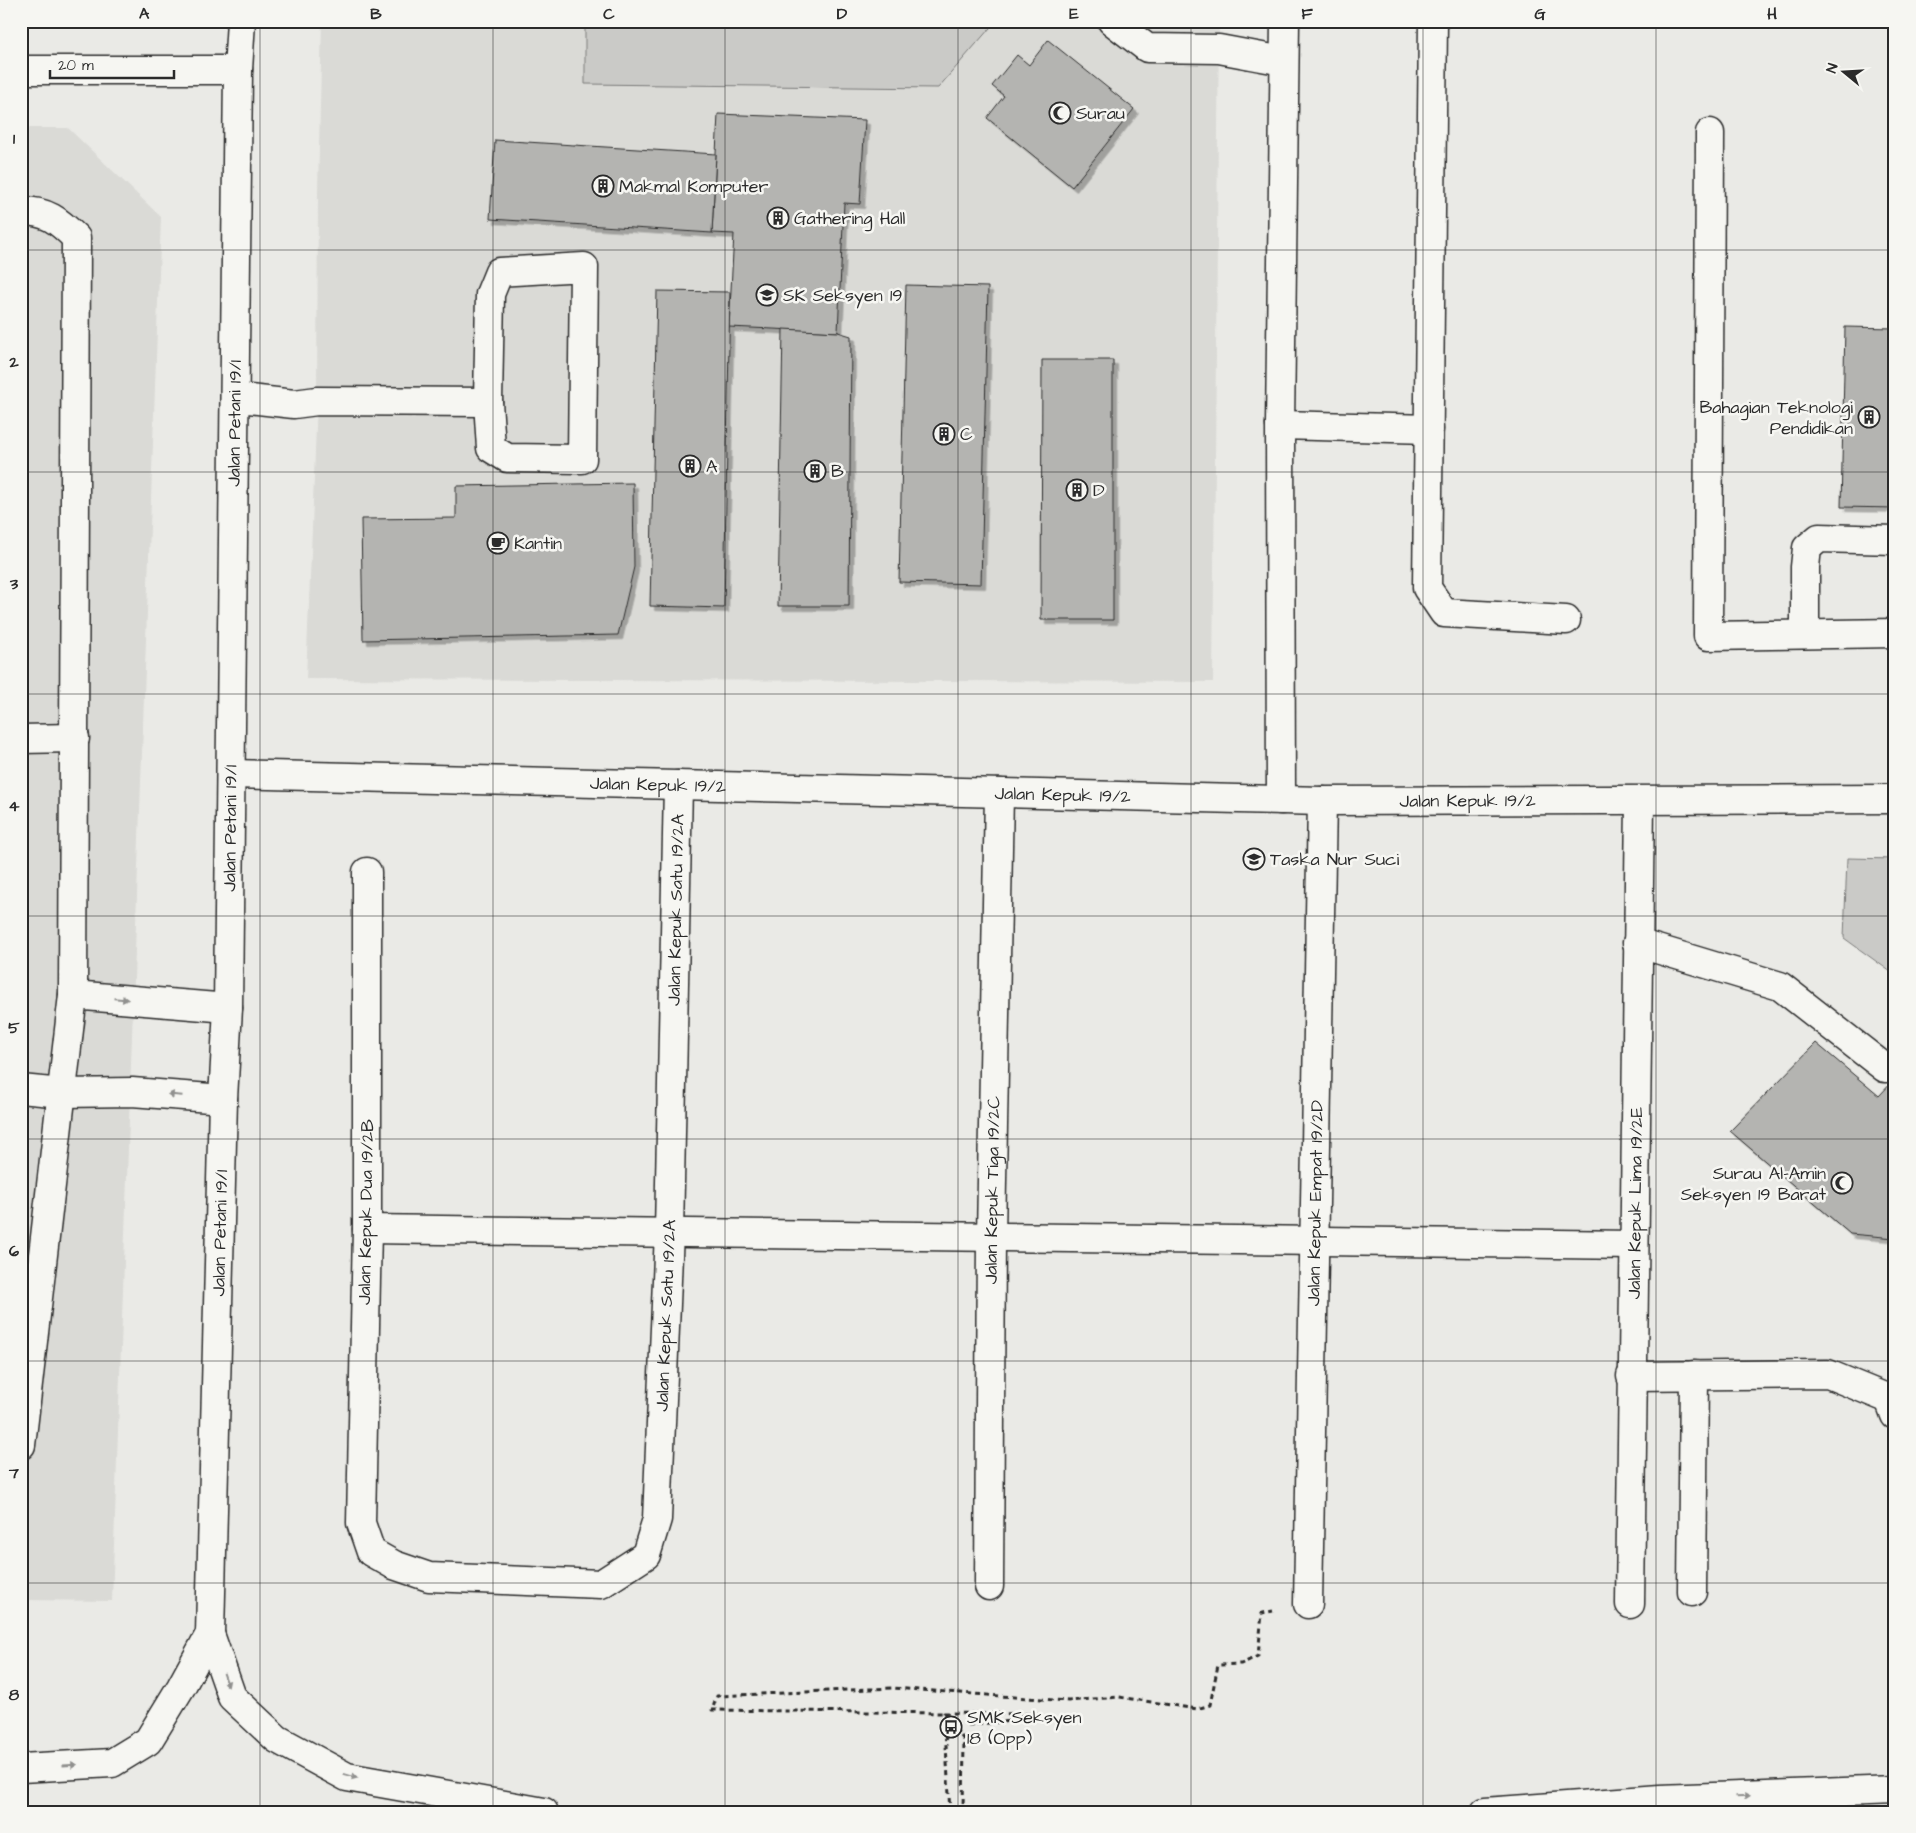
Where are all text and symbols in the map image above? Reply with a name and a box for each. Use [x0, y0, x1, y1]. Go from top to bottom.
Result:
text: A [139, 3, 150, 25]
text: B [370, 3, 382, 25]
text: C [603, 3, 615, 25]
text: D [837, 3, 848, 25]
text: E [1069, 3, 1079, 25]
text: F [1301, 3, 1313, 25]
text: G [1534, 3, 1546, 25]
text: H [1767, 3, 1777, 25]
scale bar [50, 48, 174, 80]
north arrow [1818, 48, 1868, 98]
text: 20 m [58, 55, 94, 76]
text: N [1822, 61, 1844, 76]
mosque icon: Surau [1048, 101, 1072, 125]
place label: Surau [1076, 101, 1125, 126]
text: 1 [13, 128, 16, 150]
building icon: Makmal Komputer [591, 174, 615, 198]
place label: Makmal Komputer [619, 174, 769, 199]
building icon: Gathering Hall [766, 206, 790, 230]
place label: Gathering Hall [794, 206, 906, 232]
school or university icon: SK Seksyen 19 [755, 283, 779, 307]
place label: SK Seksyen 19 [783, 283, 902, 309]
text: 2 [8, 351, 19, 373]
street label: Jalan Petani 19/1 [221, 360, 247, 487]
place label: Bahagian Teknologi Pendidikan [1700, 395, 1853, 441]
building icon: Bahagian Teknologi Pendidikan [1857, 405, 1881, 429]
building icon: C [932, 422, 956, 446]
place label: C [960, 422, 973, 447]
building icon: A [678, 454, 702, 478]
place label: A [706, 454, 718, 479]
building icon: B [803, 459, 827, 483]
place label: B [831, 459, 844, 484]
building icon: D [1065, 478, 1089, 502]
place label: D [1093, 478, 1105, 503]
cafe icon: Kantin [486, 531, 510, 555]
place label: Kantin [514, 531, 562, 556]
text: 3 [9, 573, 19, 595]
street label: Jalan Petani 19/1 [217, 765, 243, 892]
street label: Jalan Kepuk 19/2 [590, 770, 727, 799]
street label: Jalan Kepuk 19/2 [994, 780, 1132, 809]
street label: Jalan Kepuk 19/2 [1400, 788, 1536, 813]
text: 4 [9, 795, 20, 817]
street label: Jalan Kepuk Satu 19/2A [661, 813, 690, 1006]
school or university icon: Taska Nur Suci [1242, 847, 1266, 871]
place label: Taska Nur Suci [1270, 847, 1399, 872]
one-way arrow [114, 995, 130, 1003]
text: 5 [8, 1017, 20, 1039]
one-way arrow [166, 1091, 182, 1099]
street label: Jalan Kepuk Tiga 19/2C [978, 1095, 1006, 1284]
street label: Jalan Kepuk Empat 19/2D [1301, 1099, 1329, 1306]
street label: Jalan Kepuk Lima 19/2E [1621, 1106, 1649, 1299]
street label: Jalan Kepuk Dua 19/2B [352, 1119, 380, 1305]
place label: Surau Al-Amin Seksyen 19 Barat [1681, 1161, 1827, 1208]
street label: Jalan Petani 19/1 [206, 1170, 234, 1297]
mosque icon: Surau Al-Amin Seksyen 19 Barat [1830, 1171, 1854, 1195]
street label: Jalan Kepuk Satu 19/2A [649, 1219, 682, 1412]
text: 6 [9, 1240, 19, 1262]
text: 7 [8, 1462, 19, 1484]
one-way arrow [222, 1673, 230, 1688]
text: 8 [9, 1684, 20, 1706]
place label: SMK Seksyen 18 (Opp) [967, 1705, 1082, 1751]
bus stop icon: SMK Seksyen 18 (Opp) [939, 1715, 963, 1739]
one-way arrow [62, 1761, 78, 1769]
one-way arrow [344, 1773, 359, 1781]
one-way arrow [1735, 1792, 1751, 1800]

